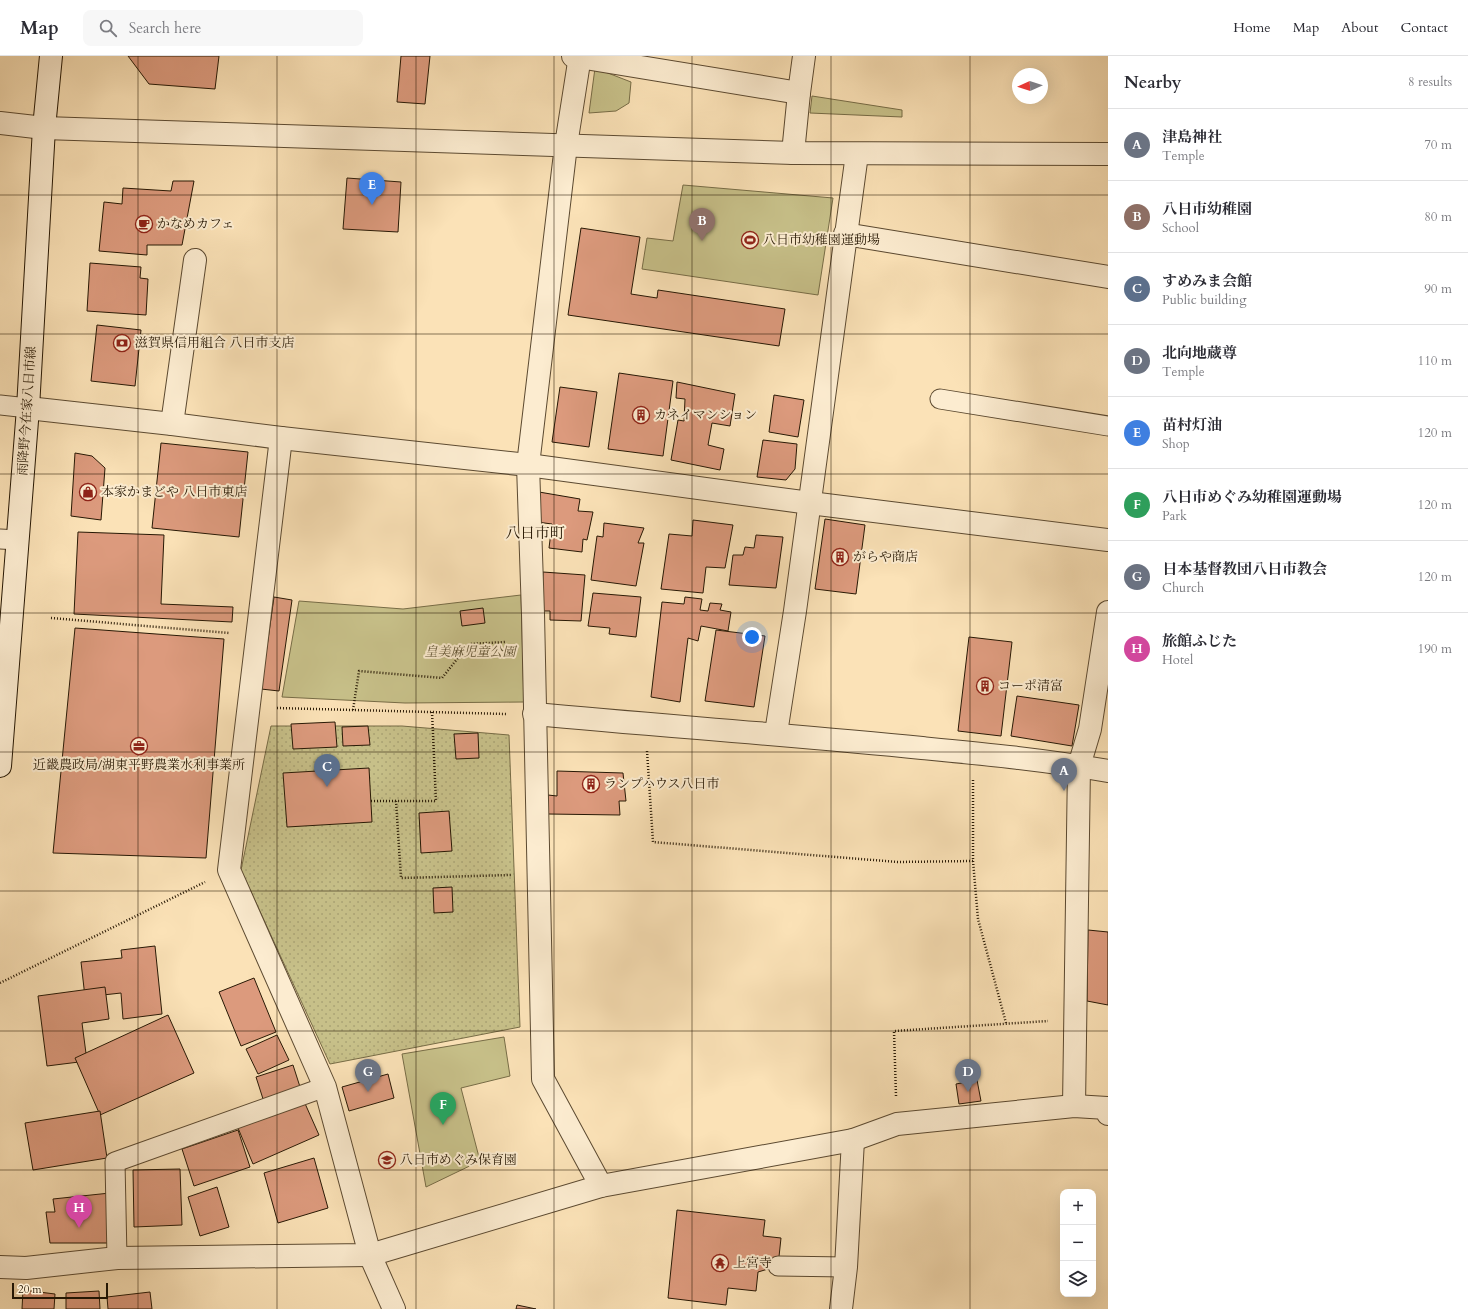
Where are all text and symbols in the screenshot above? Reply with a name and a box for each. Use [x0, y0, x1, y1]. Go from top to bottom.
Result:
search box [83, 10, 363, 46]
text: Map [20, 15, 59, 41]
icon: search [97, 17, 119, 39]
text: Search here [129, 18, 201, 38]
text: Home [1233, 18, 1271, 37]
text: Map [1293, 18, 1319, 37]
text: About [1341, 18, 1378, 37]
text: Contact [1400, 18, 1448, 37]
north arrow [1012, 68, 1048, 104]
text: Nearby [1124, 71, 1181, 94]
text: 8 results [1408, 73, 1452, 91]
text: 津島神社 [1162, 127, 1222, 147]
text: A [1132, 136, 1142, 154]
text: 70 m [1424, 136, 1452, 154]
text: Temple [1162, 147, 1205, 165]
pin: E [359, 172, 385, 205]
text: 八日市幼稚園 [1162, 199, 1252, 219]
pin: B [689, 208, 715, 241]
text: B [1132, 208, 1142, 226]
text: 80 m [1424, 208, 1452, 226]
cafe icon: かなめカフェ [134, 214, 154, 234]
place label: かなめカフェ [157, 215, 234, 233]
text: School [1162, 219, 1199, 237]
sports icon: 八日市幼稚園運動場 [740, 230, 760, 250]
place label: 八日市幼稚園運動場 [763, 231, 880, 249]
text: すめみま会館 [1162, 271, 1252, 291]
text: C [1132, 280, 1142, 298]
text: 90 m [1424, 280, 1452, 298]
text: Public building [1162, 291, 1247, 309]
bank icon: 滋賀県信用組合 八日市支店 [112, 333, 132, 353]
place label: 滋賀県信用組合 八日市支店 [135, 334, 295, 352]
text: 北向地蔵尊 [1162, 343, 1237, 363]
street label: 雨降野今在家八日市線 [13, 346, 41, 476]
text: D [1131, 352, 1143, 370]
text: 110 m [1418, 352, 1452, 370]
text: Temple [1162, 363, 1205, 381]
building icon: カネイマンション [631, 405, 651, 425]
place label: カネイマンション [654, 406, 757, 424]
text: 苗村灯油 [1162, 415, 1222, 435]
text: E [1133, 424, 1141, 442]
text: 120 m [1418, 424, 1452, 442]
text: Shop [1162, 435, 1190, 453]
shop icon: 本家かまどや 八日市東店 [78, 482, 98, 502]
place label: 本家かまどや 八日市東店 [101, 483, 248, 501]
text: 八日市めぐみ幼稚園運動場 [1162, 487, 1342, 507]
text: F [1133, 496, 1141, 514]
text: 120 m [1418, 496, 1452, 514]
text: Park [1162, 507, 1187, 525]
district label: 八日市町 [505, 523, 565, 543]
building icon: がらや商店 [830, 547, 850, 567]
place label: がらや商店 [853, 548, 918, 566]
text: 日本基督教団八日市教会 [1162, 559, 1327, 579]
text: G [1132, 568, 1142, 586]
text: 120 m [1418, 568, 1452, 586]
text: Church [1162, 579, 1204, 597]
your location [742, 627, 762, 647]
text: 旅館ふじた [1162, 631, 1237, 651]
text: H [1131, 640, 1143, 658]
text: 190 m [1418, 640, 1452, 658]
park label: 皇美麻児童公園 [424, 643, 517, 661]
text: Hotel [1162, 651, 1193, 669]
building icon: コーポ清富 [975, 676, 995, 696]
place label: コーポ清富 [998, 677, 1063, 695]
office icon: 近畿農政局/湖東平野農業水利事業所 [129, 736, 149, 756]
pin: C [314, 754, 340, 787]
place label: 近畿農政局/湖東平野農業水利事業所 [33, 756, 245, 774]
pin: A [1051, 758, 1077, 791]
building icon: ランプハウス八日市 [581, 774, 601, 794]
place label: ランプハウス八日市 [604, 775, 720, 793]
pin: G [355, 1059, 381, 1092]
pin: D [955, 1059, 981, 1092]
pin: F [430, 1092, 456, 1125]
school or university icon: 八日市めぐみ保育園 [377, 1150, 397, 1170]
place label: 八日市めぐみ保育園 [400, 1151, 517, 1169]
map controls [1060, 1189, 1096, 1297]
button: + [1060, 1189, 1096, 1225]
pin: H [66, 1195, 92, 1228]
button: − [1060, 1225, 1096, 1261]
temple icon: 上宮寺 [710, 1253, 730, 1273]
place label: 上宮寺 [733, 1254, 772, 1272]
button: layers [1060, 1261, 1096, 1297]
scale bar [12, 1281, 108, 1300]
text: 20 m [18, 1282, 42, 1297]

